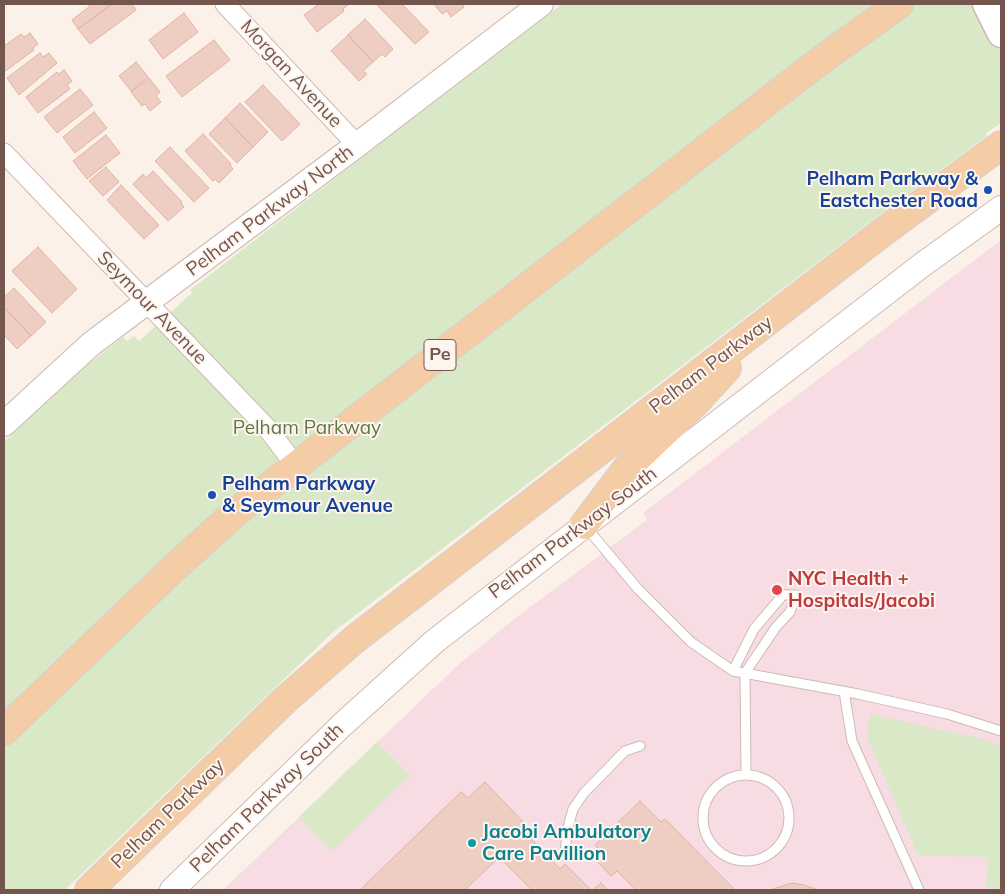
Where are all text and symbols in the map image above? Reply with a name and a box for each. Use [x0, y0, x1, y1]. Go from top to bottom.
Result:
street label: Morgan Avenue [235, 15, 347, 133]
street label: Pelham Parkway North [182, 141, 358, 281]
place label: Pelham Parkway & Eastchester Road [806, 168, 978, 212]
marker: Pelham Parkway & Eastchester Road [982, 184, 994, 196]
street label: Seymour Avenue [92, 247, 212, 369]
street label: Pelham Parkway [645, 311, 777, 419]
road number: Pe [424, 340, 456, 370]
park label: Pelham Parkway [233, 417, 381, 439]
street label: Pelham Parkway South [484, 462, 662, 604]
place label: Pelham Parkway & Seymour Avenue [222, 473, 393, 517]
marker: Pelham Parkway & Seymour Avenue [206, 489, 218, 501]
place label: NYC Health + Hospitals/Jacobi [788, 568, 935, 612]
marker: NYC Health + Hospitals/Jacobi [770, 583, 784, 597]
street label: Pelham Parkway South [185, 719, 349, 877]
street label: Pelham Parkway [107, 754, 229, 874]
place label: Jacobi Ambulatory Care Pavillion [482, 821, 651, 865]
marker: Jacobi Ambulatory Care Pavillion [466, 837, 478, 849]

